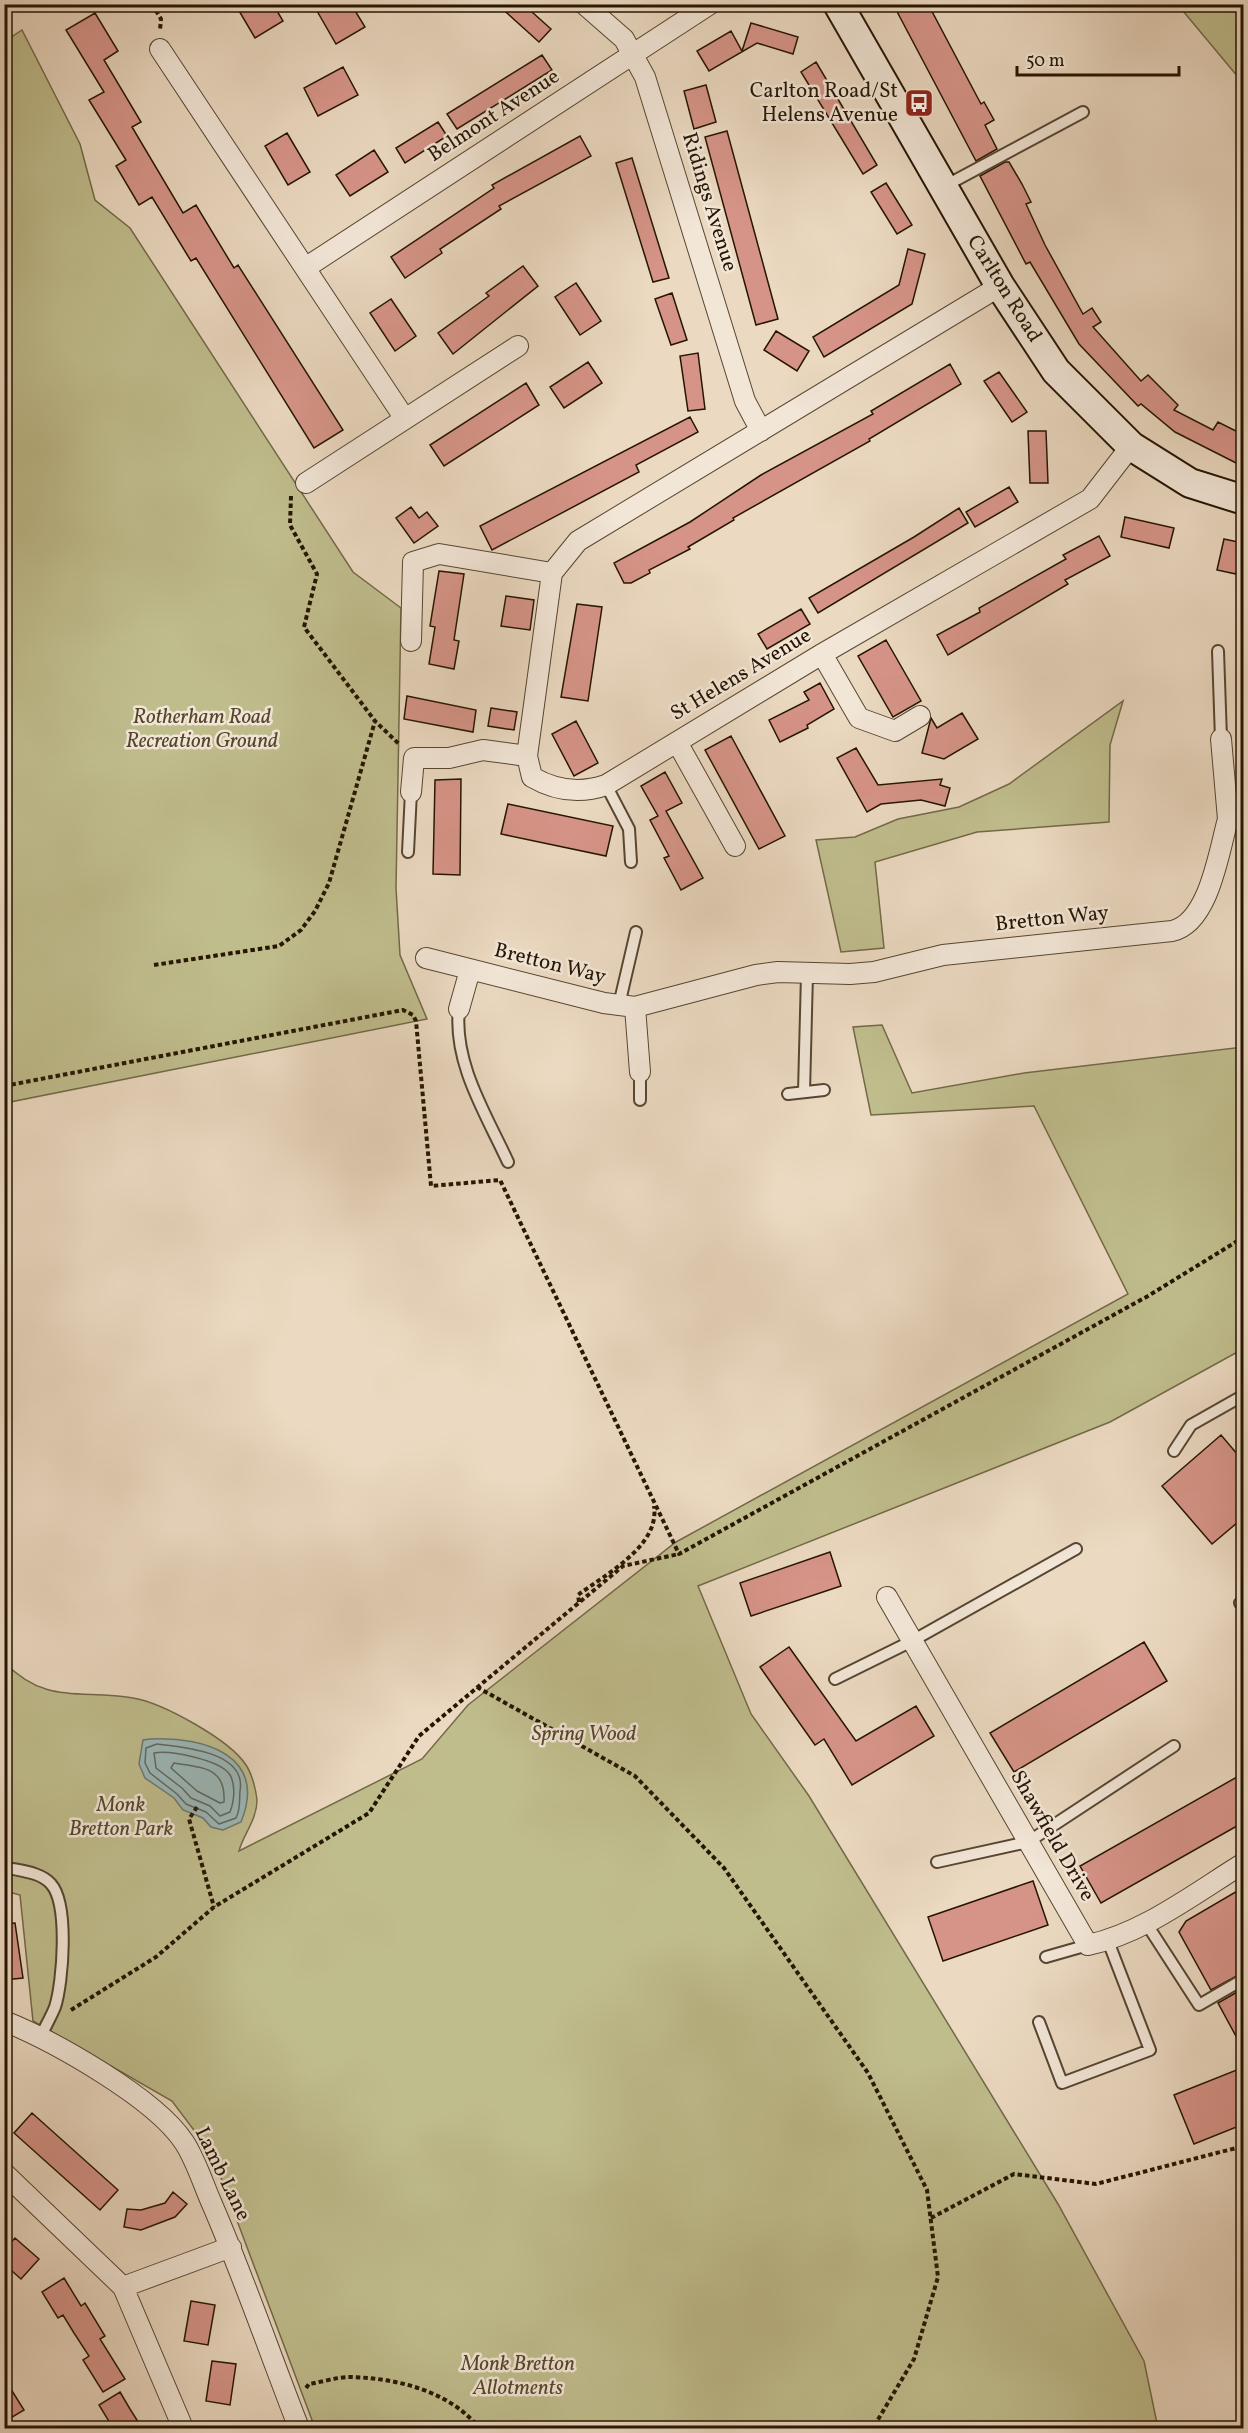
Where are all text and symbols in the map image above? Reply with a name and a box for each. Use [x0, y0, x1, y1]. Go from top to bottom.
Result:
scale bar [1017, 39, 1179, 77]
text: 50 m [1026, 49, 1065, 74]
street label: Belmont Avenue [422, 62, 566, 170]
place label: Carlton Road/St Helens Avenue [750, 77, 898, 130]
bus stop icon: Carlton Road/St Helens Avenue [903, 87, 935, 119]
street label: Ridings Avenue [674, 129, 744, 275]
street label: Carlton Road [959, 230, 1049, 348]
street label: St Helens Avenue [665, 621, 817, 729]
park label: Rotherham Road Recreation Ground [126, 703, 278, 756]
street label: Bretton Way [994, 899, 1111, 939]
street label: Bretton Way [491, 936, 610, 992]
park label: Spring Wood [532, 1720, 636, 1749]
street label: Shawfield Drive [1003, 1765, 1101, 1907]
park label: Monk Bretton Park [69, 1791, 174, 1844]
street label: Lamb Lane [187, 2122, 257, 2226]
park label: Monk Bretton Allotments [460, 2350, 575, 2403]

